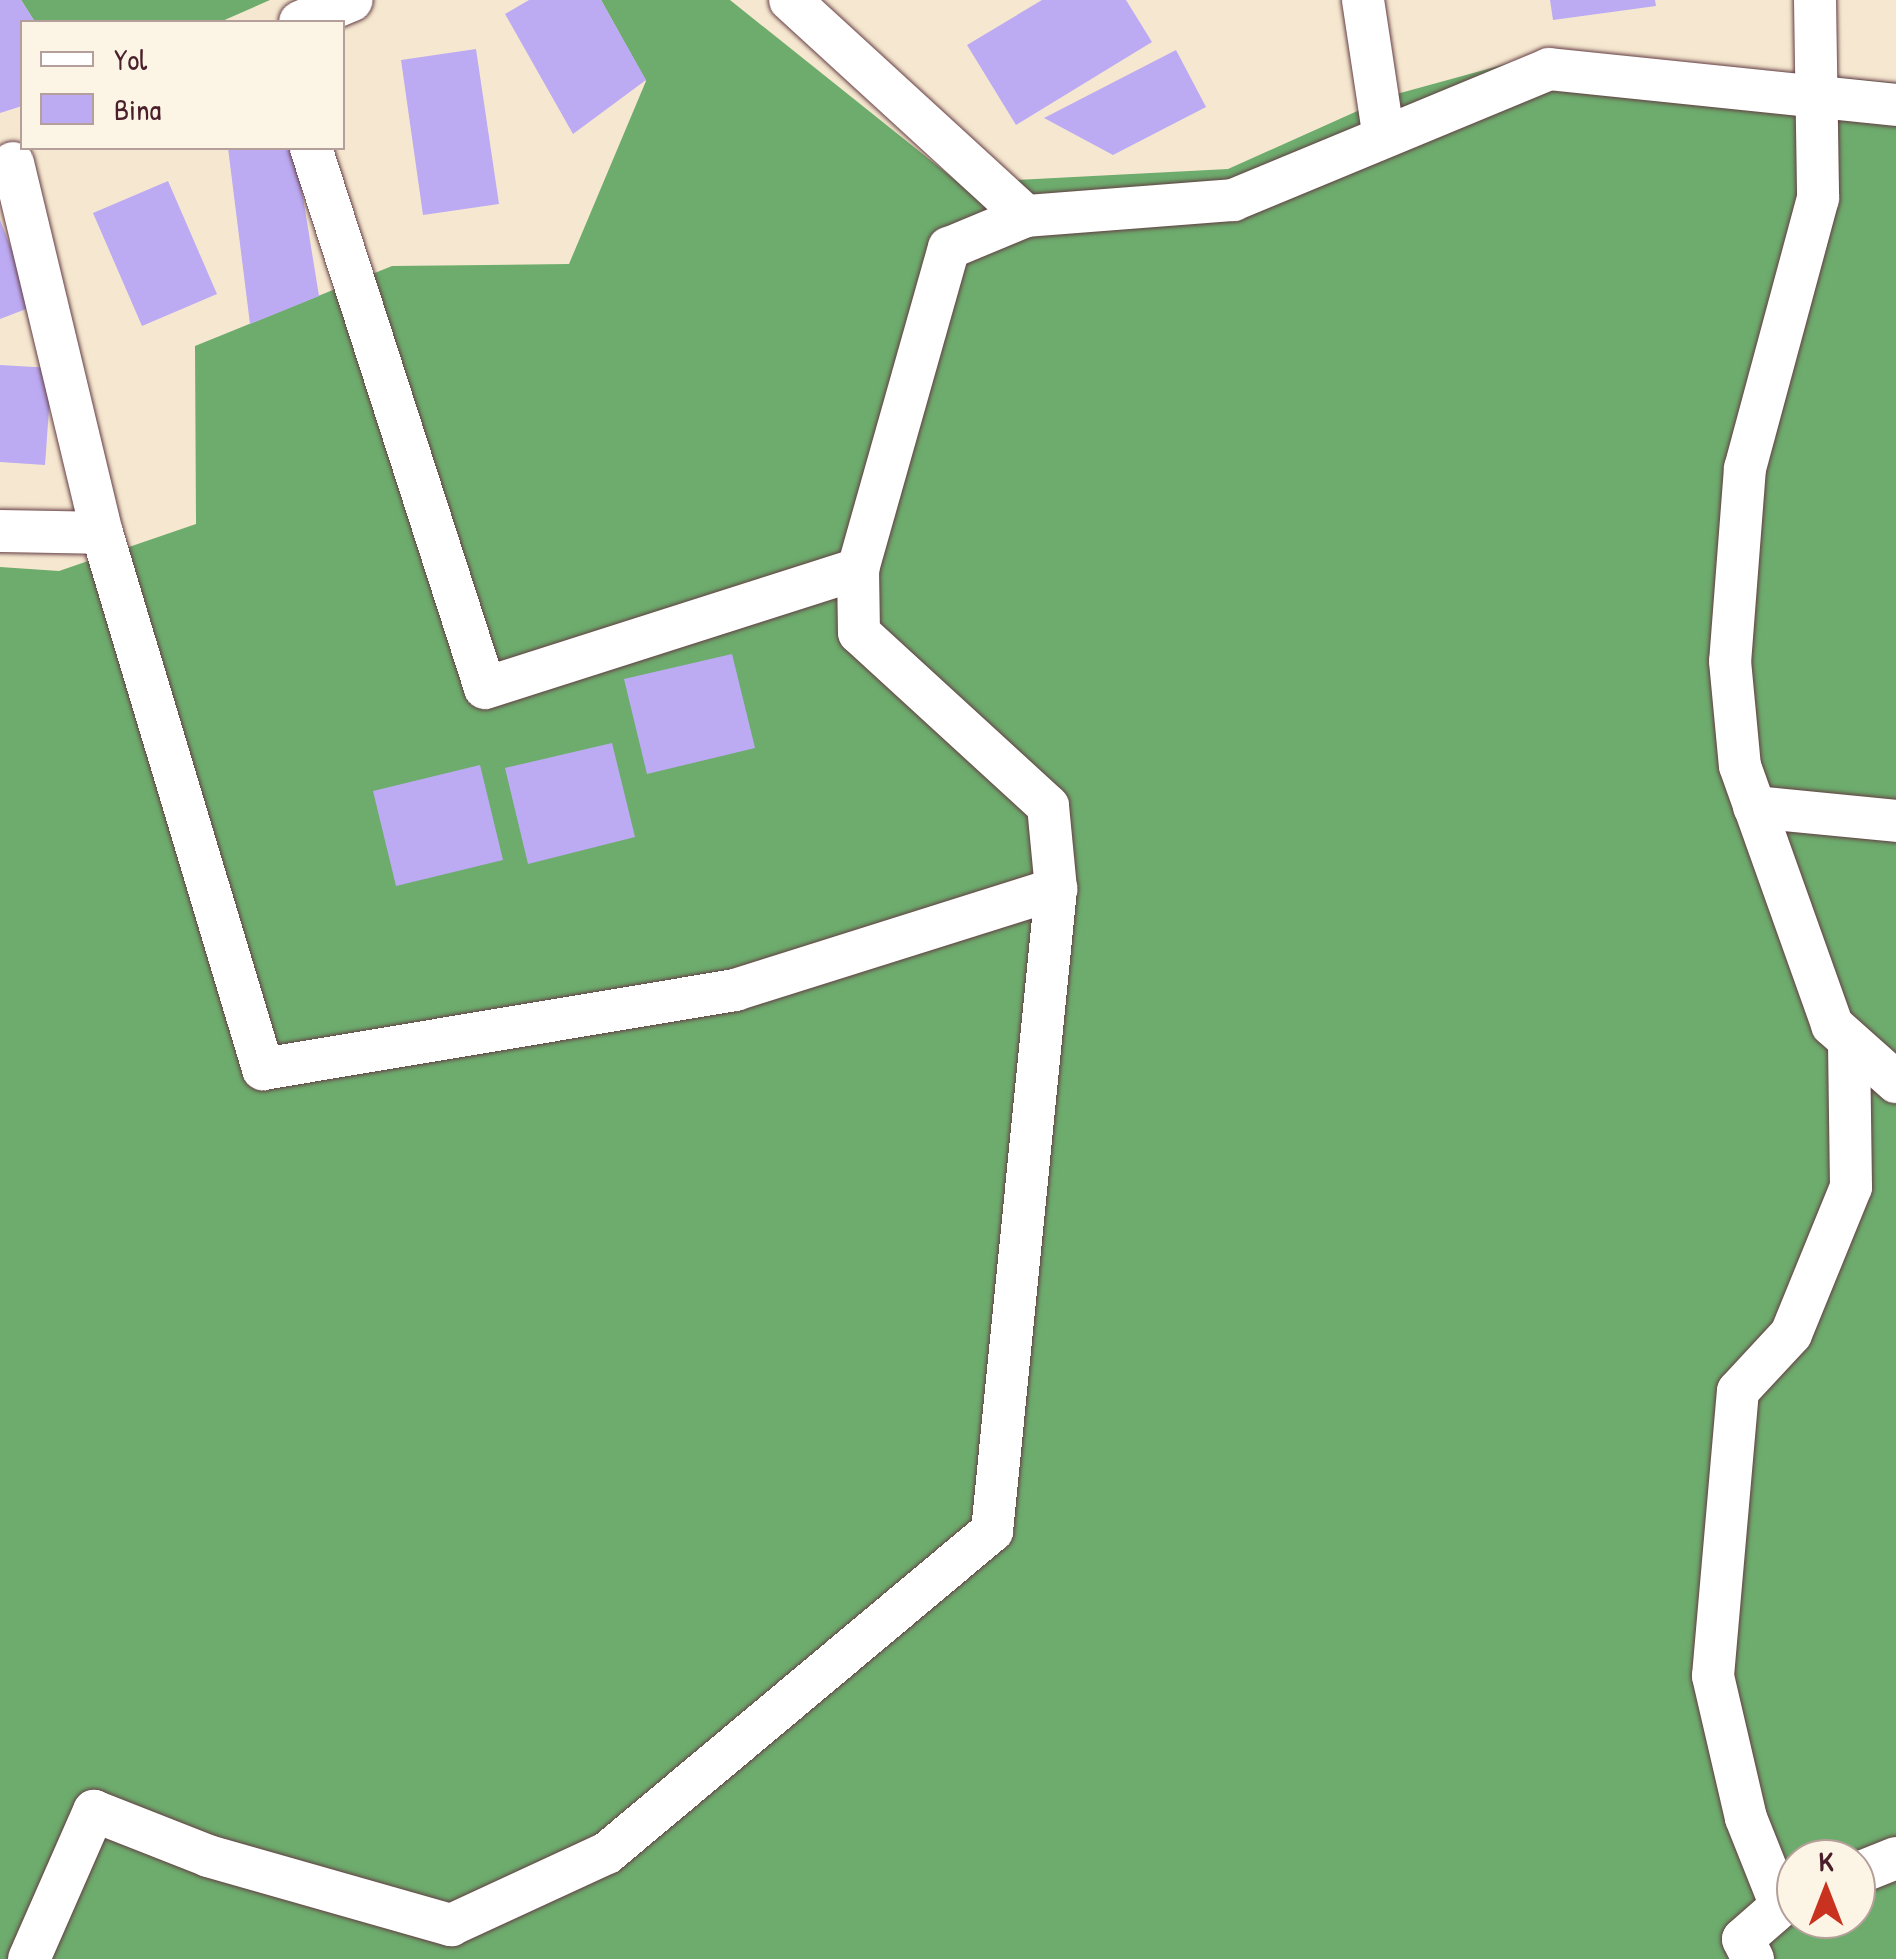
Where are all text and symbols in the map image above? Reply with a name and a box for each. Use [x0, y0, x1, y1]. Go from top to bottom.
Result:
legend [20, 20, 345, 150]
text: Yol [114, 39, 147, 79]
text: Bina [114, 89, 161, 129]
north arrow [1776, 1839, 1876, 1939]
text: K [1819, 1842, 1833, 1880]

